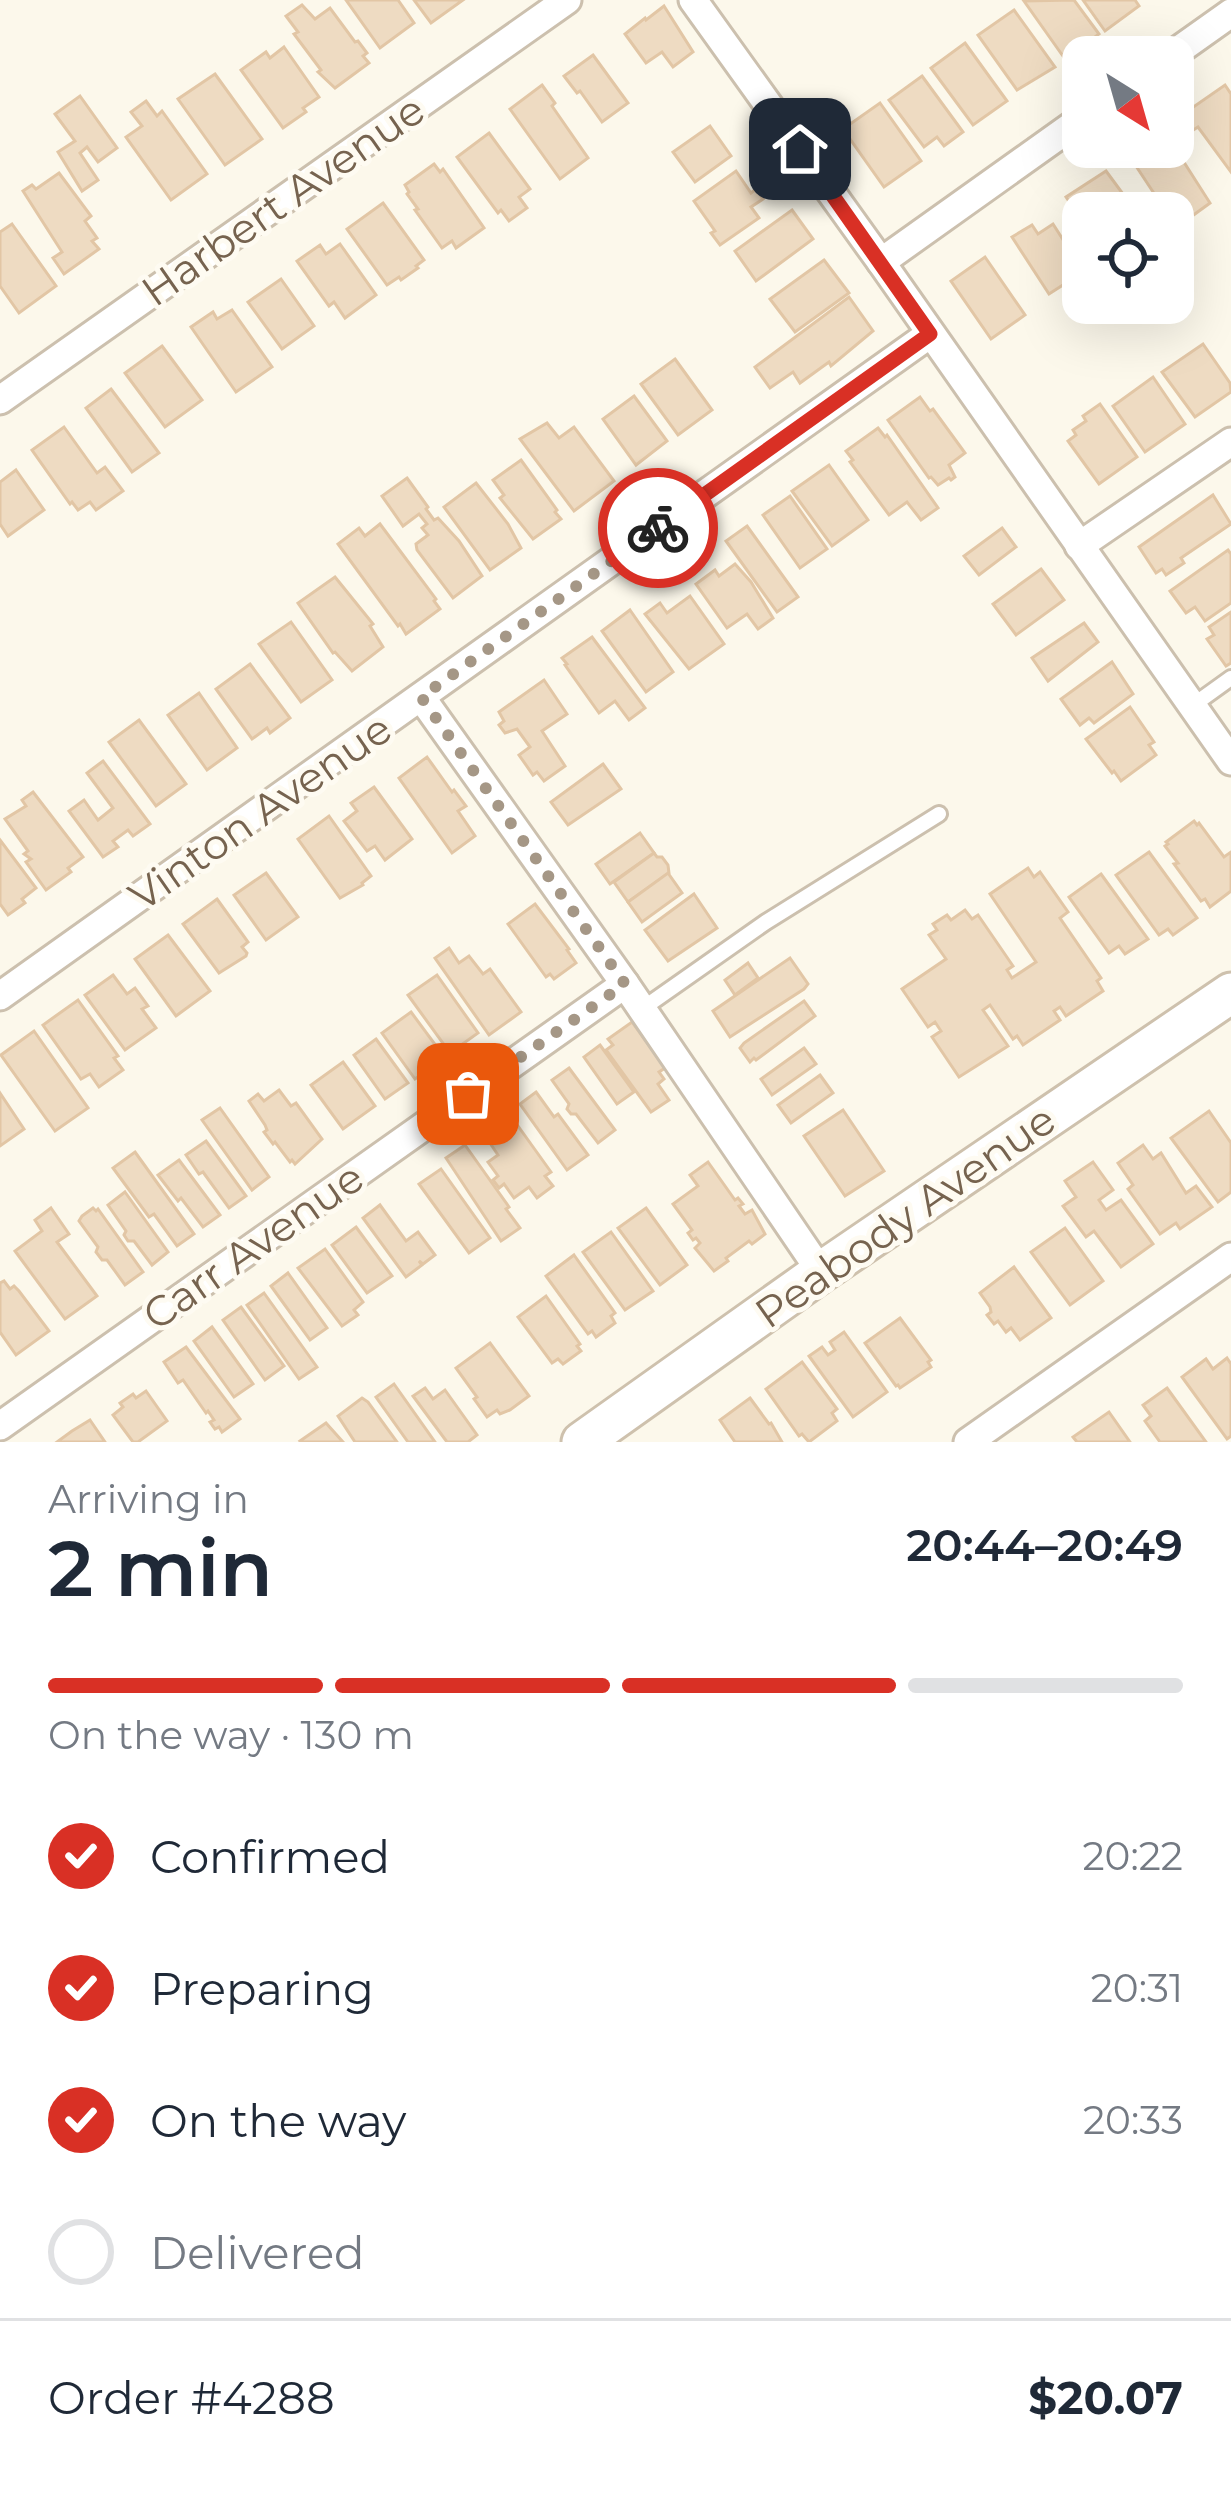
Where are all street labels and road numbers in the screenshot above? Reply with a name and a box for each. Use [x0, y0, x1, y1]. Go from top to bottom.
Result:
street label: Harbert Avenue [132, 83, 434, 317]
street label: Vinton Avenue [119, 702, 401, 922]
street label: Peabody Avenue [745, 1093, 1065, 1339]
street label: Carr Avenue [133, 1151, 373, 1341]

